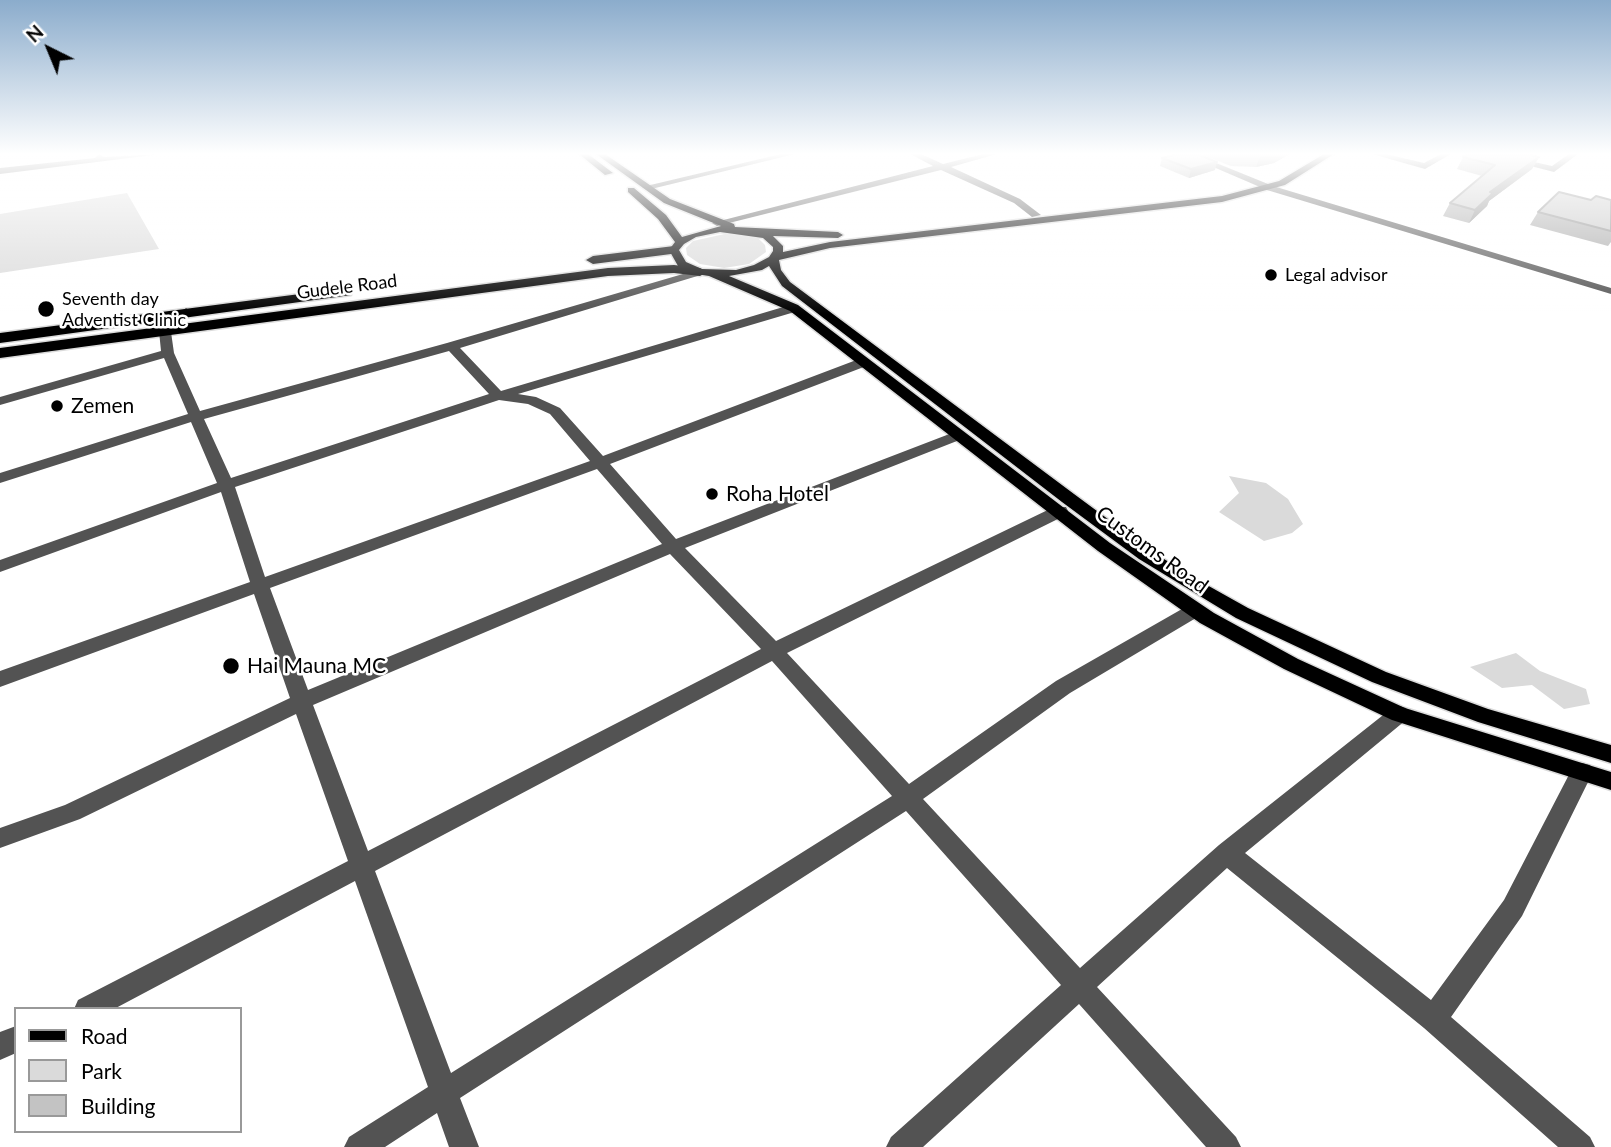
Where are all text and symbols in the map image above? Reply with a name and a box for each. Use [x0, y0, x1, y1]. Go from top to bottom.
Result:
north arrow [14, 14, 84, 84]
text: N [21, 20, 48, 47]
place label: Legal advisor [1285, 264, 1387, 286]
marker: Legal advisor [1263, 267, 1279, 283]
street label: Gudele Road [296, 270, 398, 304]
place label: Seventh day Adventist Clinic [62, 288, 186, 330]
marker: Seventh day Adventist Clinic [36, 299, 56, 319]
place label: Zemen [71, 393, 134, 419]
marker: Zemen [49, 398, 65, 414]
place label: Roha Hotel [726, 481, 829, 507]
marker: Roha Hotel [704, 486, 720, 502]
street label: Customs Road [1091, 501, 1213, 599]
place label: Hai Mauna MC [247, 653, 386, 679]
marker: Hai Mauna MC [221, 656, 241, 676]
legend [14, 1007, 242, 1133]
text: Road [81, 1023, 128, 1048]
text: Park [81, 1058, 122, 1083]
text: Building [81, 1093, 156, 1118]

